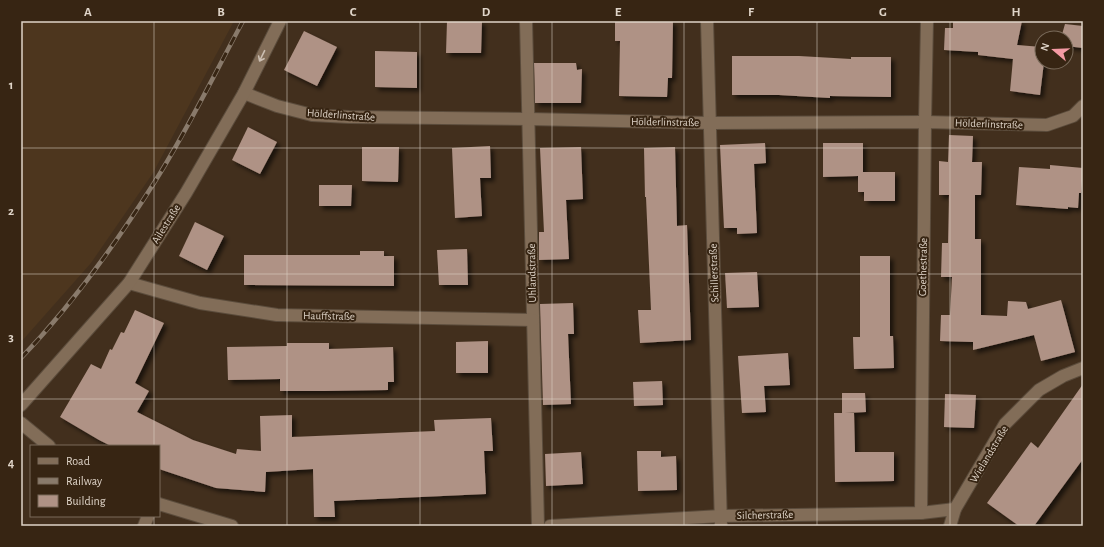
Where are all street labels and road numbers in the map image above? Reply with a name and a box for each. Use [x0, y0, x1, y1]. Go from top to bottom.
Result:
street label: Hölderlinstraße [307, 107, 375, 123]
street label: Hölderlinstraße [631, 116, 699, 128]
street label: Hölderlinstraße [955, 117, 1023, 131]
street label: Ailestraße [150, 202, 182, 246]
street label: Goethestraße [917, 238, 929, 296]
street label: Uhlandstraße [526, 243, 538, 303]
street label: Schillerstraße [707, 243, 721, 303]
street label: Hauffstraße [303, 310, 355, 322]
street label: Wielandstraße [968, 424, 1010, 484]
street label: Silcherstraße [737, 509, 793, 521]

